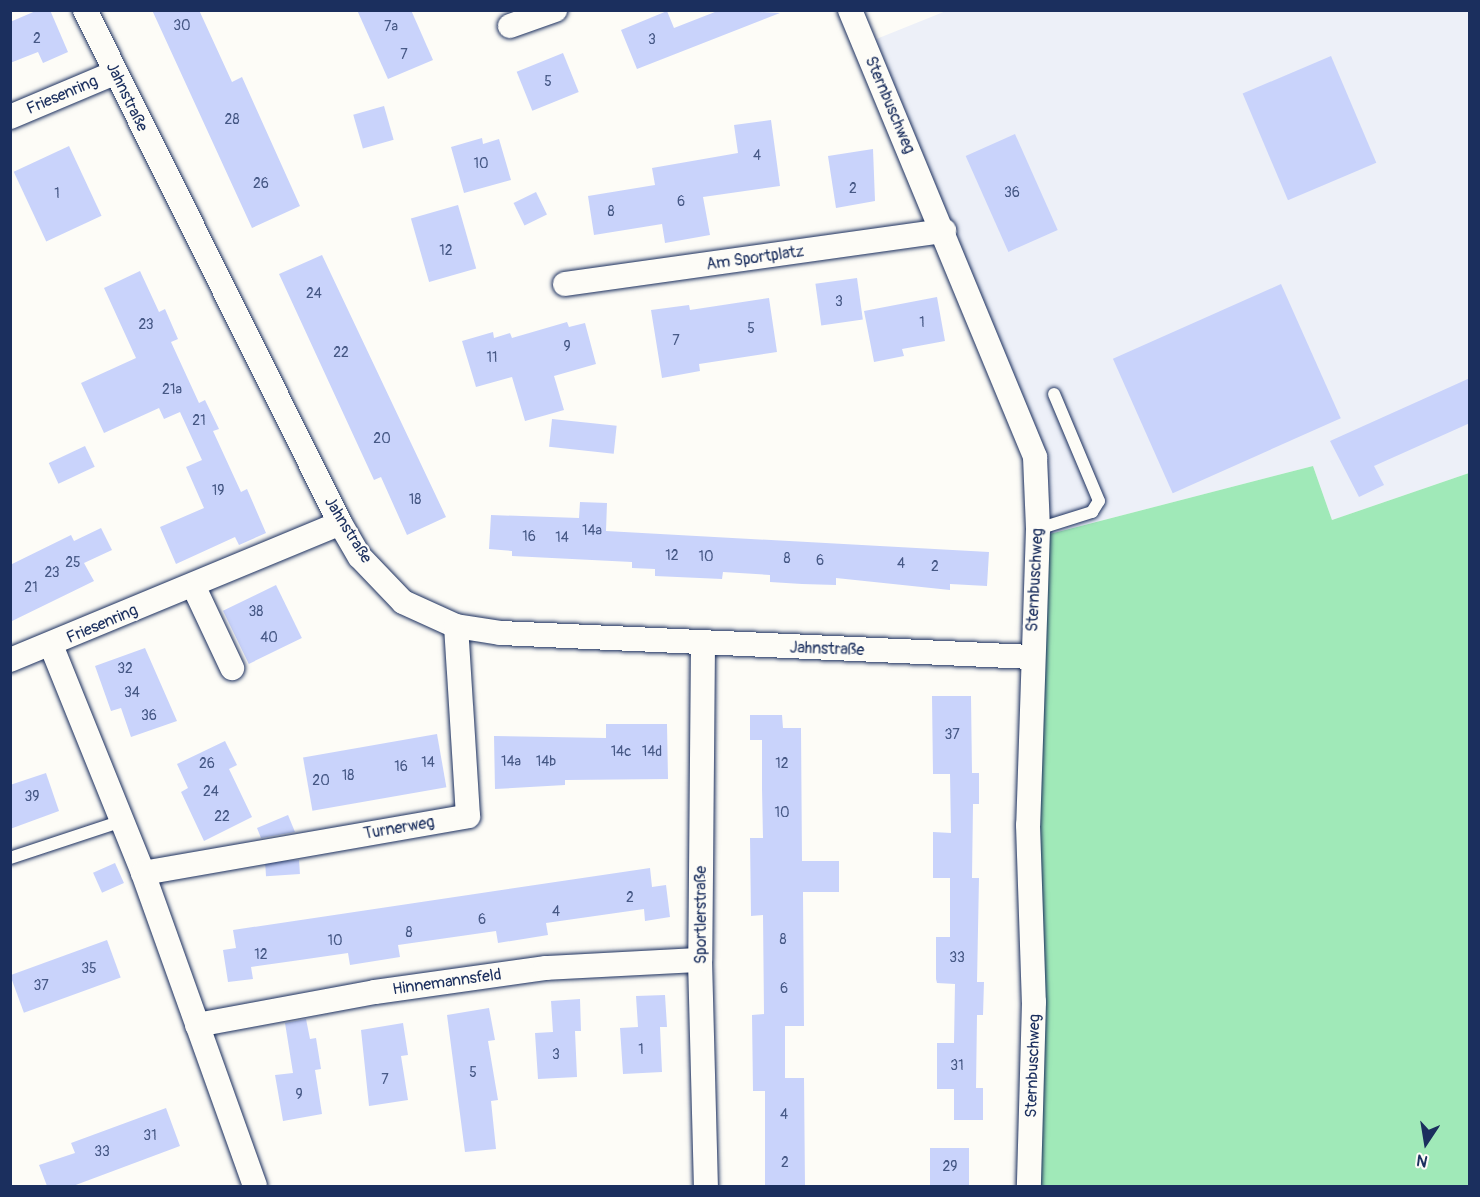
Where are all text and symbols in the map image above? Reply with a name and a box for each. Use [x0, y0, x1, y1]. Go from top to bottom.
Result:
house number: 30 [173, 18, 191, 34]
house number: 7a [384, 19, 398, 35]
house number: 2 [33, 31, 41, 47]
house number: 3 [648, 32, 656, 48]
house number: 7 [400, 47, 408, 63]
street label: Sternbuschweg [861, 53, 919, 157]
street label: Jahnstraße [102, 59, 152, 135]
street label: Friesenring [24, 71, 100, 119]
house number: 5 [544, 74, 552, 90]
house number: 28 [225, 112, 239, 128]
house number: 4 [753, 148, 761, 164]
house number: 10 [473, 156, 489, 172]
house number: 26 [253, 176, 269, 192]
house number: 2 [849, 181, 857, 197]
house number: 36 [1004, 185, 1020, 201]
house number: 1 [54, 186, 60, 202]
house number: 6 [677, 194, 685, 210]
house number: 8 [607, 204, 615, 220]
street label: Am Sportplatz [705, 242, 805, 274]
house number: 12 [439, 243, 453, 259]
house number: 24 [306, 286, 322, 302]
house number: 3 [835, 294, 843, 310]
house number: 1 [919, 315, 925, 331]
house number: 23 [138, 317, 154, 333]
house number: 5 [747, 321, 755, 337]
house number: 7 [672, 333, 680, 349]
house number: 9 [563, 339, 571, 355]
house number: 22 [333, 345, 349, 361]
house number: 11 [487, 350, 497, 366]
house number: 21a [162, 382, 182, 398]
house number: 21 [192, 413, 206, 429]
house number: 20 [373, 431, 391, 447]
house number: 19 [212, 483, 224, 499]
house number: 18 [409, 492, 421, 508]
street label: Jahnstraße [320, 493, 376, 567]
house number: 14a [582, 523, 602, 539]
street label: Sternbuschweg [1023, 528, 1047, 632]
house number: 16 [522, 529, 536, 545]
house number: 14 [555, 530, 569, 546]
house number: 12 [665, 548, 679, 564]
house number: 10 [698, 549, 714, 565]
house number: 8 [783, 551, 791, 567]
house number: 6 [816, 553, 824, 569]
house number: 25 [65, 555, 81, 571]
house number: 4 [897, 556, 905, 572]
house number: 2 [931, 559, 939, 575]
house number: 23 [44, 565, 60, 581]
house number: 21 [24, 580, 38, 596]
street label: Friesenring [64, 600, 140, 648]
house number: 38 [249, 604, 263, 620]
house number: 40 [260, 630, 278, 646]
street label: Jahnstraße [789, 638, 865, 660]
house number: 32 [117, 661, 133, 677]
house number: 34 [124, 685, 140, 701]
house number: 36 [141, 708, 157, 724]
house number: 37 [944, 727, 960, 743]
house number: 14c [611, 744, 631, 760]
house number: 14d [642, 744, 662, 760]
house number: 14a [501, 754, 521, 770]
house number: 14b [536, 754, 556, 770]
house number: 14 [421, 755, 435, 771]
house number: 26 [199, 756, 215, 772]
house number: 12 [775, 756, 789, 772]
house number: 16 [394, 759, 408, 775]
house number: 18 [342, 768, 354, 784]
house number: 20 [312, 773, 330, 789]
house number: 24 [203, 784, 219, 800]
house number: 39 [24, 789, 40, 805]
house number: 10 [774, 805, 790, 821]
house number: 22 [214, 809, 230, 825]
street label: Turnerweg [362, 812, 436, 844]
street label: Sportlerstraße [691, 866, 711, 964]
house number: 2 [626, 890, 634, 906]
house number: 4 [552, 904, 560, 920]
house number: 6 [478, 912, 486, 928]
house number: 8 [405, 925, 413, 941]
house number: 8 [779, 932, 787, 948]
house number: 10 [327, 933, 343, 949]
house number: 12 [254, 947, 268, 963]
house number: 33 [949, 950, 965, 966]
house number: 35 [81, 961, 97, 977]
street label: Hinnemannsfeld [391, 965, 503, 999]
house number: 37 [33, 978, 49, 994]
house number: 6 [780, 981, 788, 997]
street label: Sternbuschweg [1022, 1014, 1044, 1118]
house number: 1 [638, 1042, 644, 1058]
house number: 3 [552, 1047, 560, 1063]
house number: 31 [950, 1058, 964, 1074]
house number: 5 [469, 1065, 477, 1081]
house number: 7 [381, 1072, 389, 1088]
house number: 9 [295, 1087, 303, 1103]
house number: 4 [780, 1107, 788, 1123]
north arrow [1396, 1113, 1456, 1173]
house number: 31 [143, 1128, 157, 1144]
house number: 33 [94, 1144, 110, 1160]
text: N [1415, 1150, 1430, 1172]
house number: 2 [781, 1155, 789, 1171]
house number: 29 [942, 1159, 958, 1175]

